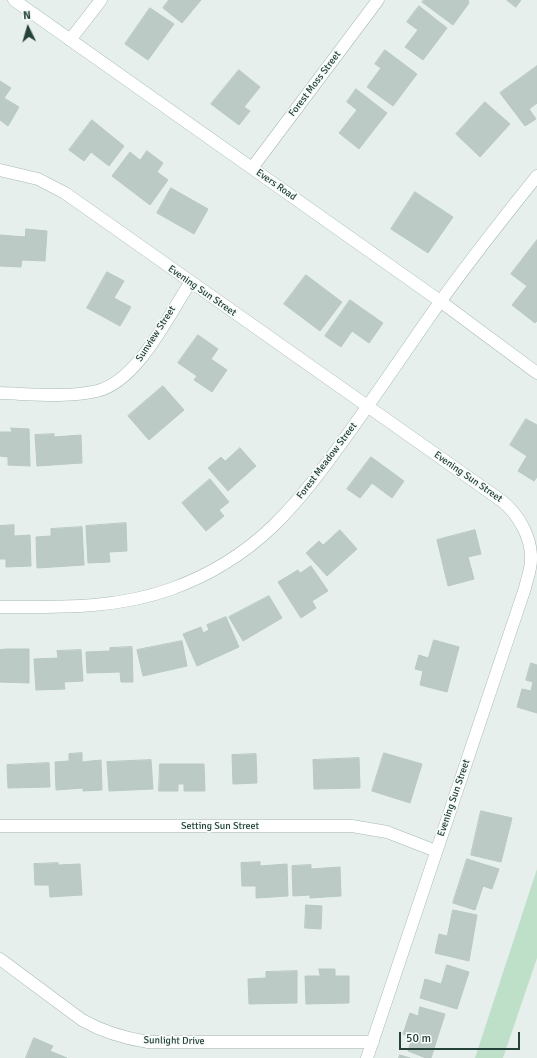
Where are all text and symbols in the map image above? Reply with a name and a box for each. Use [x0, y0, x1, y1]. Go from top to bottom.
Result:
north arrow [8, 8, 48, 48]
text: N [23, 9, 31, 22]
street label: Forest Moss Street [286, 49, 344, 119]
street label: Evers Road [253, 167, 299, 203]
street label: Evening Sun Street [165, 263, 239, 319]
street label: Sunview Street [134, 304, 178, 364]
street label: Forest Meadow Street [294, 420, 360, 502]
street label: Evening Sun Street [431, 449, 505, 505]
street label: Evening Sun Street [435, 758, 473, 838]
street label: Setting Sun Street [181, 820, 259, 832]
scale bar [401, 1024, 522, 1050]
text: 50 m [406, 1031, 431, 1046]
street label: Sunlight Drive [143, 1034, 205, 1048]

